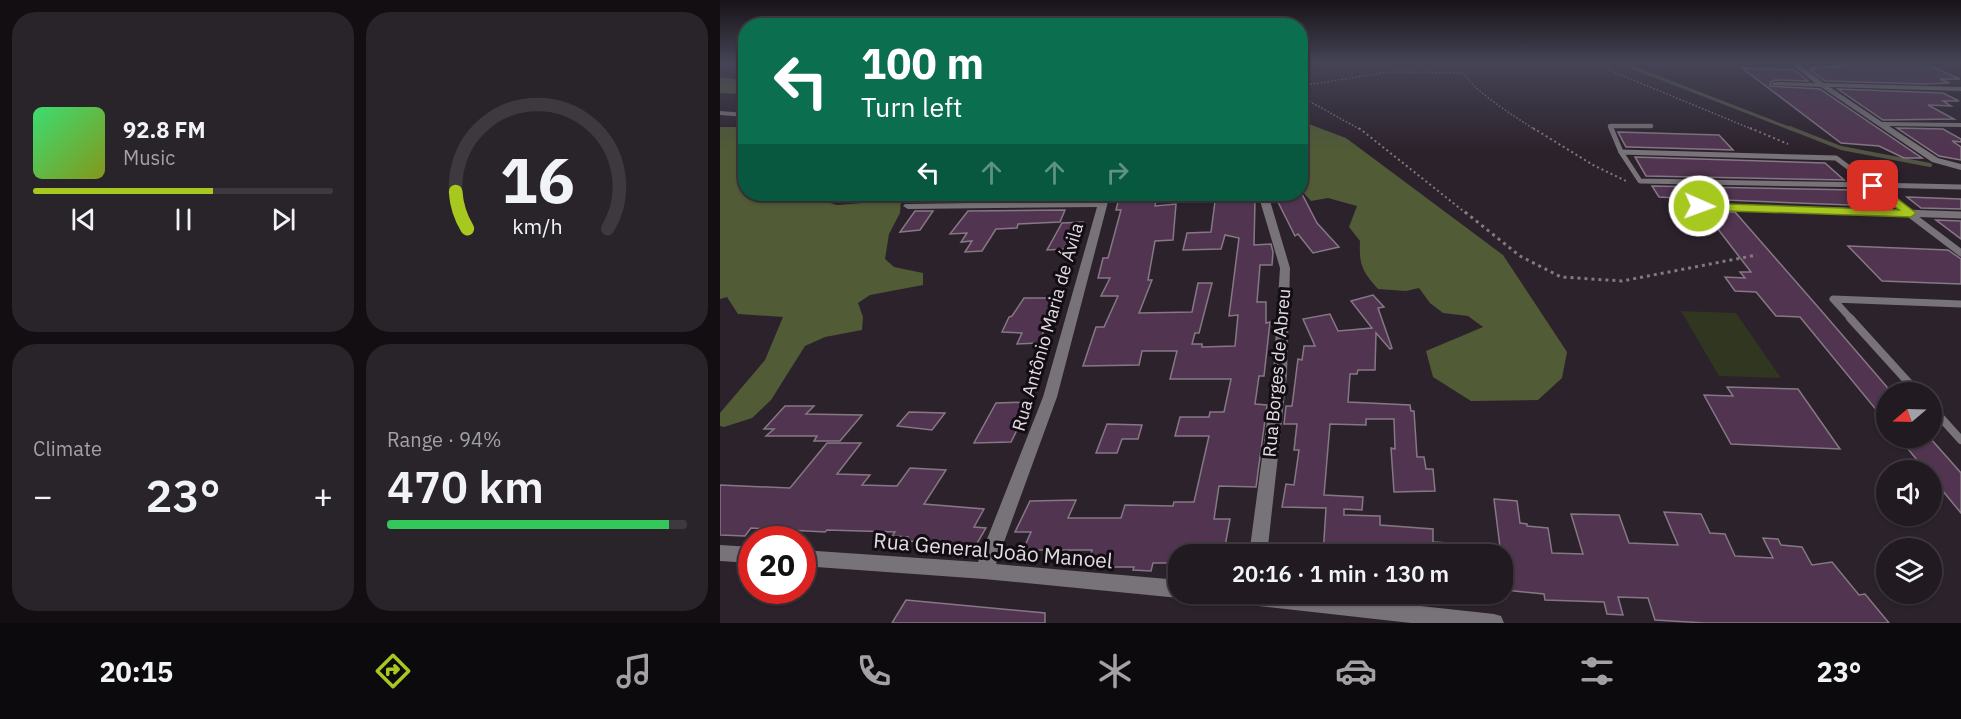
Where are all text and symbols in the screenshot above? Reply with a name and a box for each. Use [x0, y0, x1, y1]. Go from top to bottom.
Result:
text: 100 m [861, 36, 984, 91]
icon: left [762, 42, 840, 120]
text: Turn left [861, 89, 962, 124]
text: 92.8 FM [123, 115, 206, 144]
text: 16 [500, 139, 574, 220]
text: Music [123, 144, 175, 171]
icon: left [912, 156, 945, 189]
icon: ahead [975, 156, 1008, 189]
icon: ahead [1038, 156, 1071, 189]
icon: right [1101, 156, 1134, 189]
pin [1847, 160, 1898, 211]
icon: arrive [1856, 169, 1889, 202]
position arrow [1667, 174, 1731, 238]
icon: previous [67, 203, 100, 236]
icon: pause [167, 203, 200, 236]
icon: next [267, 203, 300, 236]
text: km/h [512, 212, 562, 240]
street label: Rua Antônio Maria de Ávila [1007, 220, 1088, 434]
street label: Rua Borges de Abreu [1258, 288, 1295, 458]
north arrow [1876, 382, 1942, 448]
map controls [1876, 382, 1942, 604]
text: Range · 94% [387, 426, 502, 453]
text: Climate [33, 435, 102, 462]
text: 470 km [387, 457, 544, 515]
button: sound [1876, 460, 1942, 526]
text: 23° [145, 466, 221, 524]
text: − [33, 474, 53, 517]
text: + [313, 474, 333, 517]
speed limit sign: 20 [738, 526, 816, 604]
street label: Rua General João Manoel [872, 526, 1114, 574]
button: layers [1876, 538, 1942, 604]
text: 20:16 · 1 min · 130 m [1232, 559, 1449, 588]
icon: directions [372, 650, 414, 692]
icon: music [613, 650, 655, 692]
icon: phone [853, 650, 895, 692]
icon: climate [1094, 650, 1136, 692]
icon: car [1335, 650, 1377, 692]
icon: filters [1576, 650, 1618, 692]
text: 20:15 [99, 654, 173, 689]
text: 23° [1816, 654, 1862, 689]

